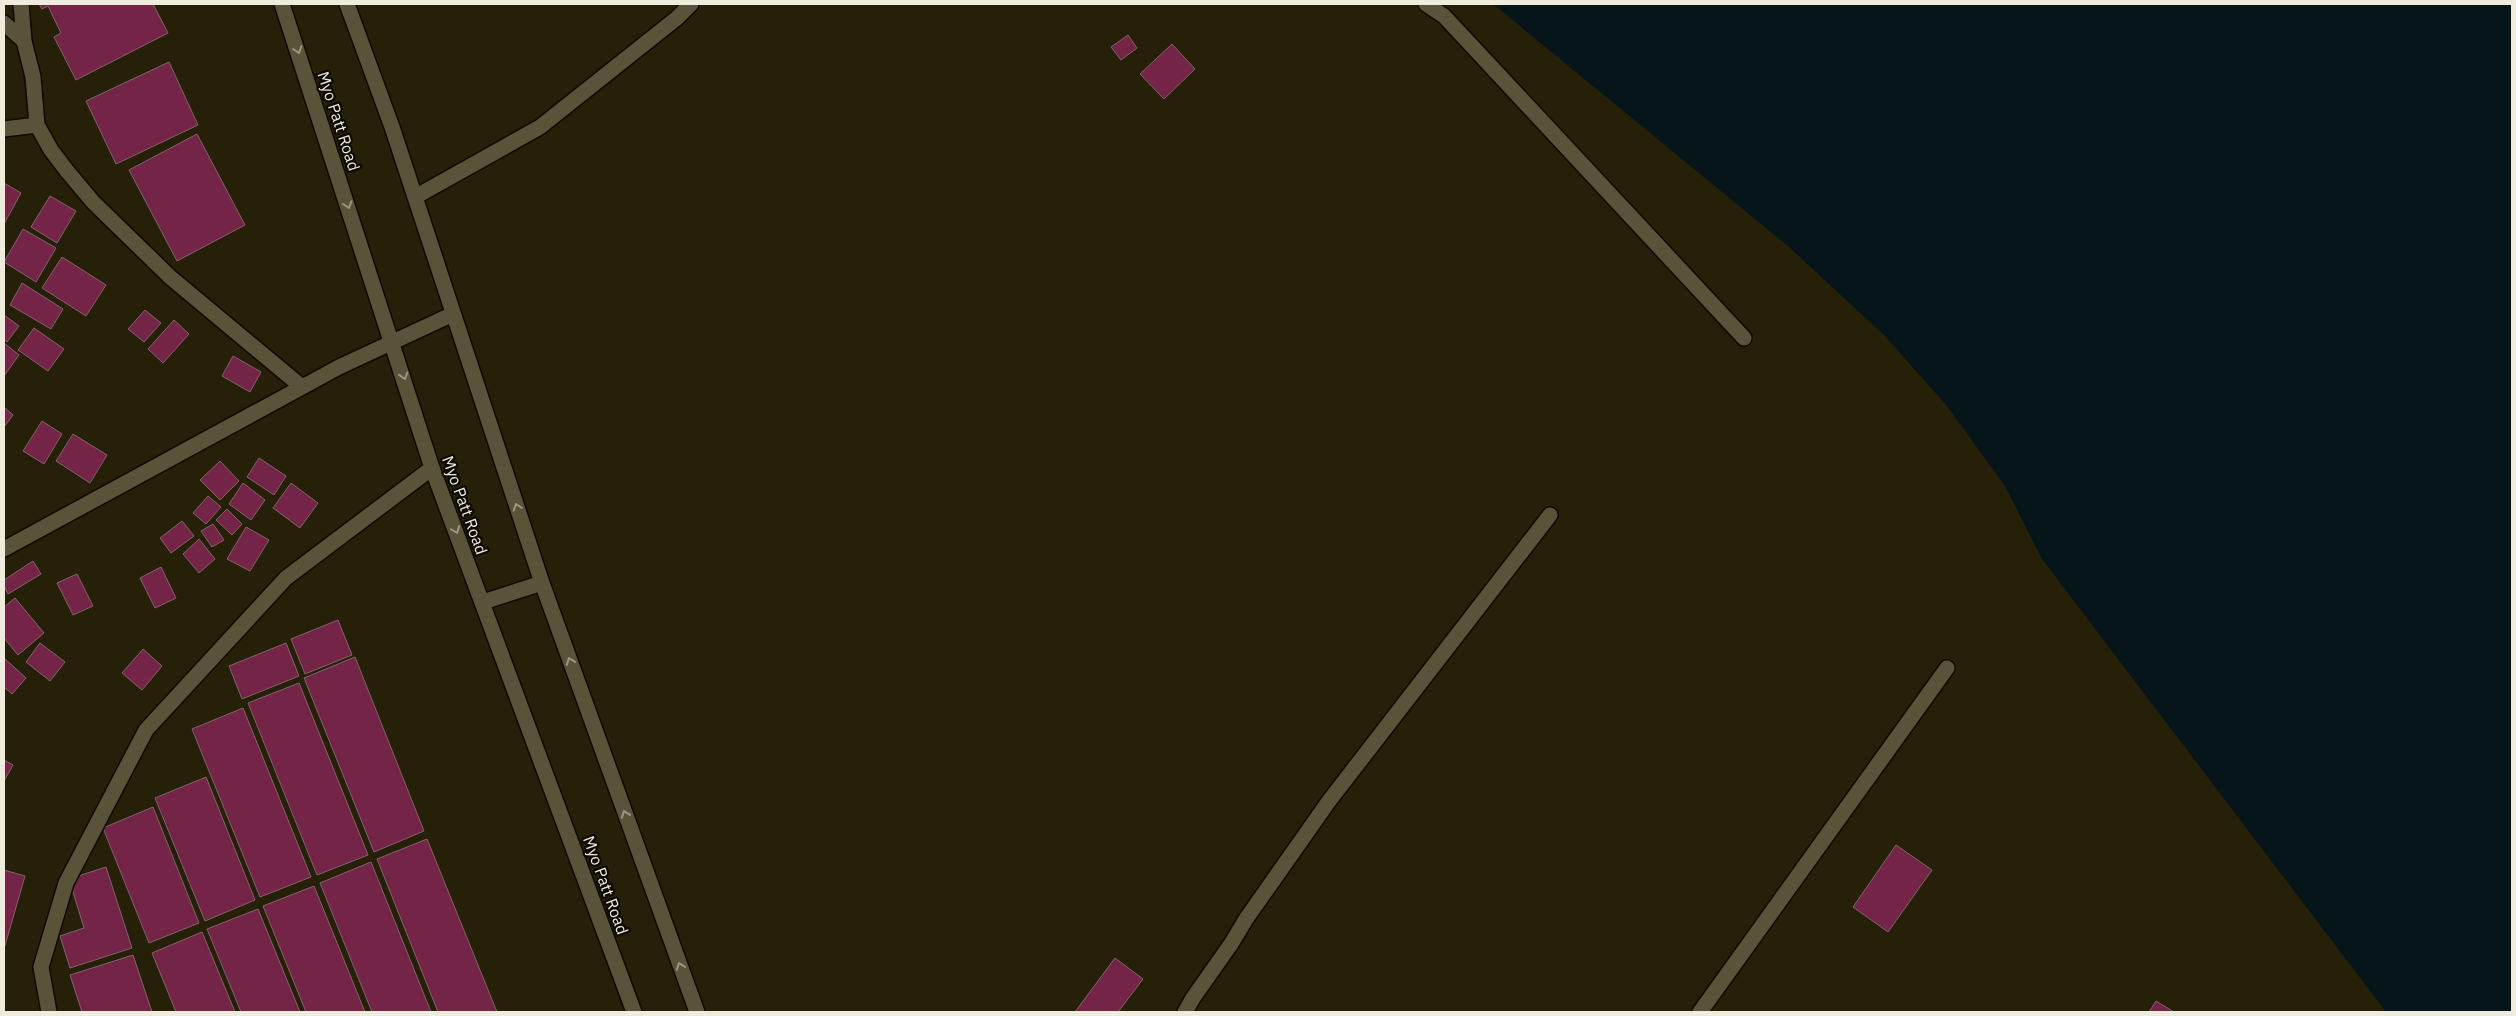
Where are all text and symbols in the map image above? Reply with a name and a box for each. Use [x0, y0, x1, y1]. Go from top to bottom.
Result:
one-way arrow [292, 45, 302, 54]
street label: Myo Patt Road [314, 69, 364, 173]
one-way arrow [342, 200, 352, 208]
one-way arrow [398, 371, 408, 379]
street label: Myo Patt Road [438, 453, 492, 557]
one-way arrow [513, 503, 523, 512]
one-way arrow [450, 525, 460, 533]
one-way arrow [566, 657, 576, 665]
one-way arrow [621, 810, 631, 818]
street label: Myo Patt Road [579, 833, 633, 937]
one-way arrow [676, 963, 686, 971]

